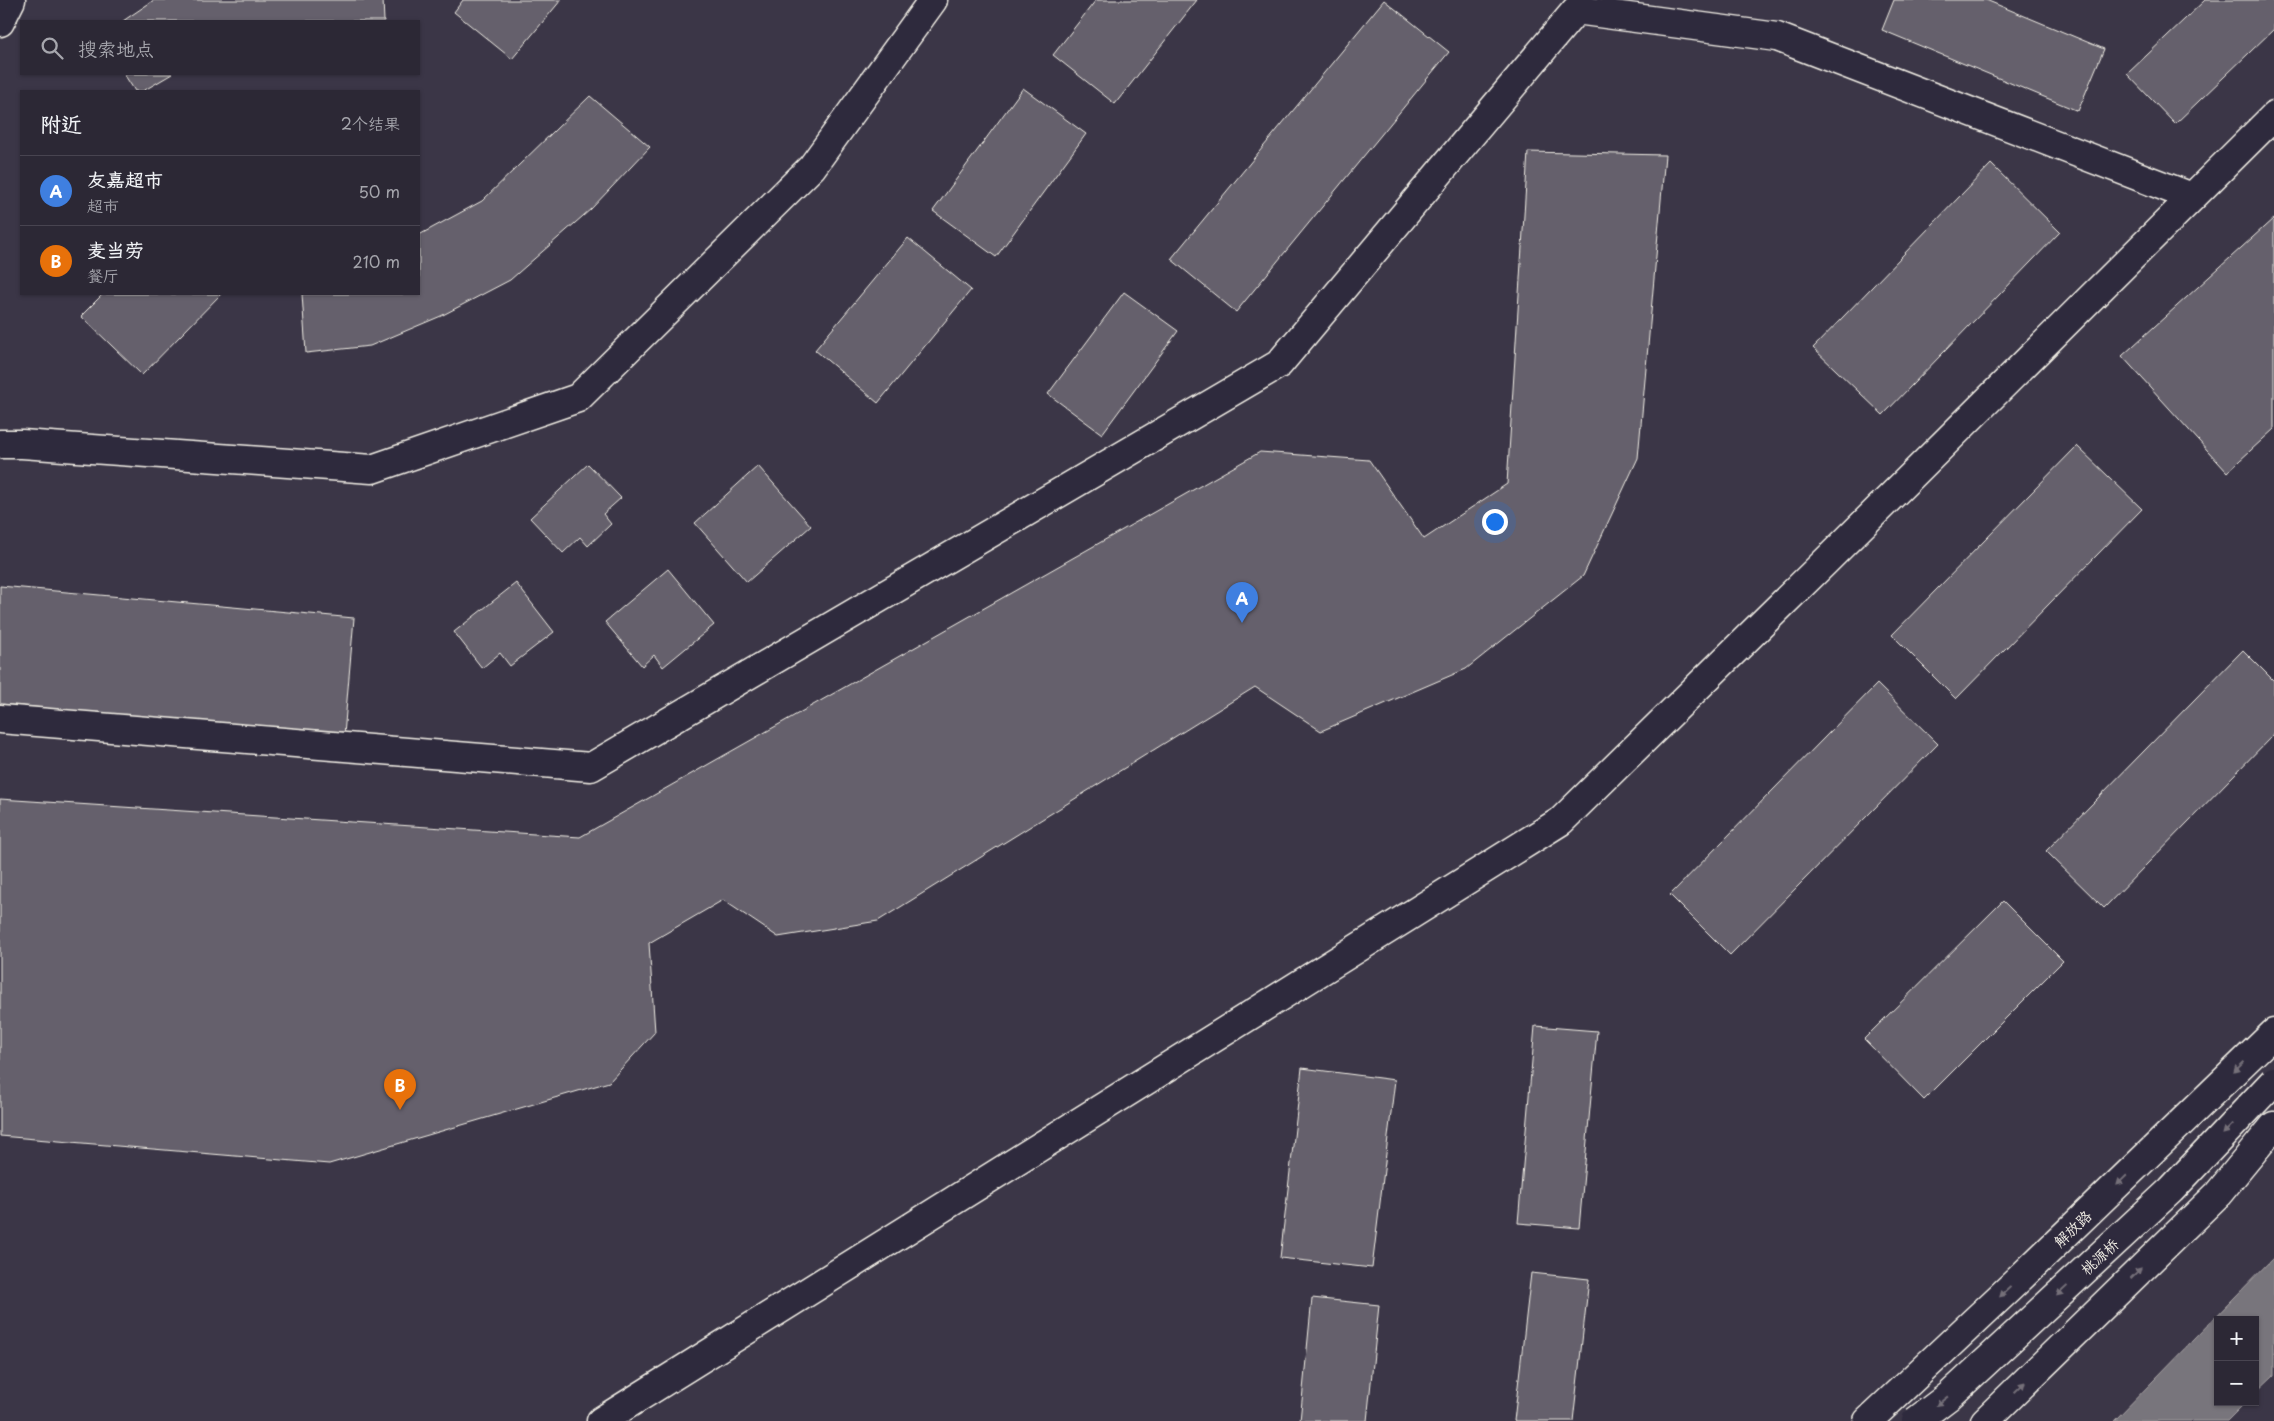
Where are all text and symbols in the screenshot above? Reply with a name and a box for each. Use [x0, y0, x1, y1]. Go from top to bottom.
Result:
search box [20, 20, 420, 75]
icon: search [38, 34, 66, 62]
text: 搜索地点 [78, 34, 154, 62]
text: 附近 [40, 107, 82, 139]
text: 2个结果 [341, 111, 400, 135]
text: 友嘉超市 [87, 165, 163, 193]
text: A [50, 179, 62, 203]
text: 50 m [359, 179, 400, 203]
text: 超市 [87, 193, 119, 217]
text: 麦当劳 [87, 235, 144, 263]
text: B [51, 249, 61, 273]
text: 210 m [352, 249, 400, 273]
text: 餐厅 [87, 263, 119, 287]
your location [1482, 509, 1508, 535]
pin: A [1226, 582, 1258, 623]
one-way arrow [2233, 1061, 2245, 1073]
pin: B [384, 1069, 416, 1110]
one-way arrow [2222, 1122, 2234, 1134]
one-way arrow [2116, 1174, 2128, 1186]
street label: 解放路 [2048, 1204, 2096, 1252]
street label: 桃源桥 [2075, 1232, 2123, 1280]
one-way arrow [2130, 1268, 2142, 1280]
one-way arrow [2056, 1285, 2068, 1297]
one-way arrow [1999, 1286, 2011, 1298]
map controls [2214, 1316, 2259, 1406]
button: + [2214, 1316, 2259, 1361]
button: − [2214, 1361, 2259, 1406]
one-way arrow [2014, 1381, 2026, 1393]
one-way arrow [1936, 1395, 1949, 1406]

